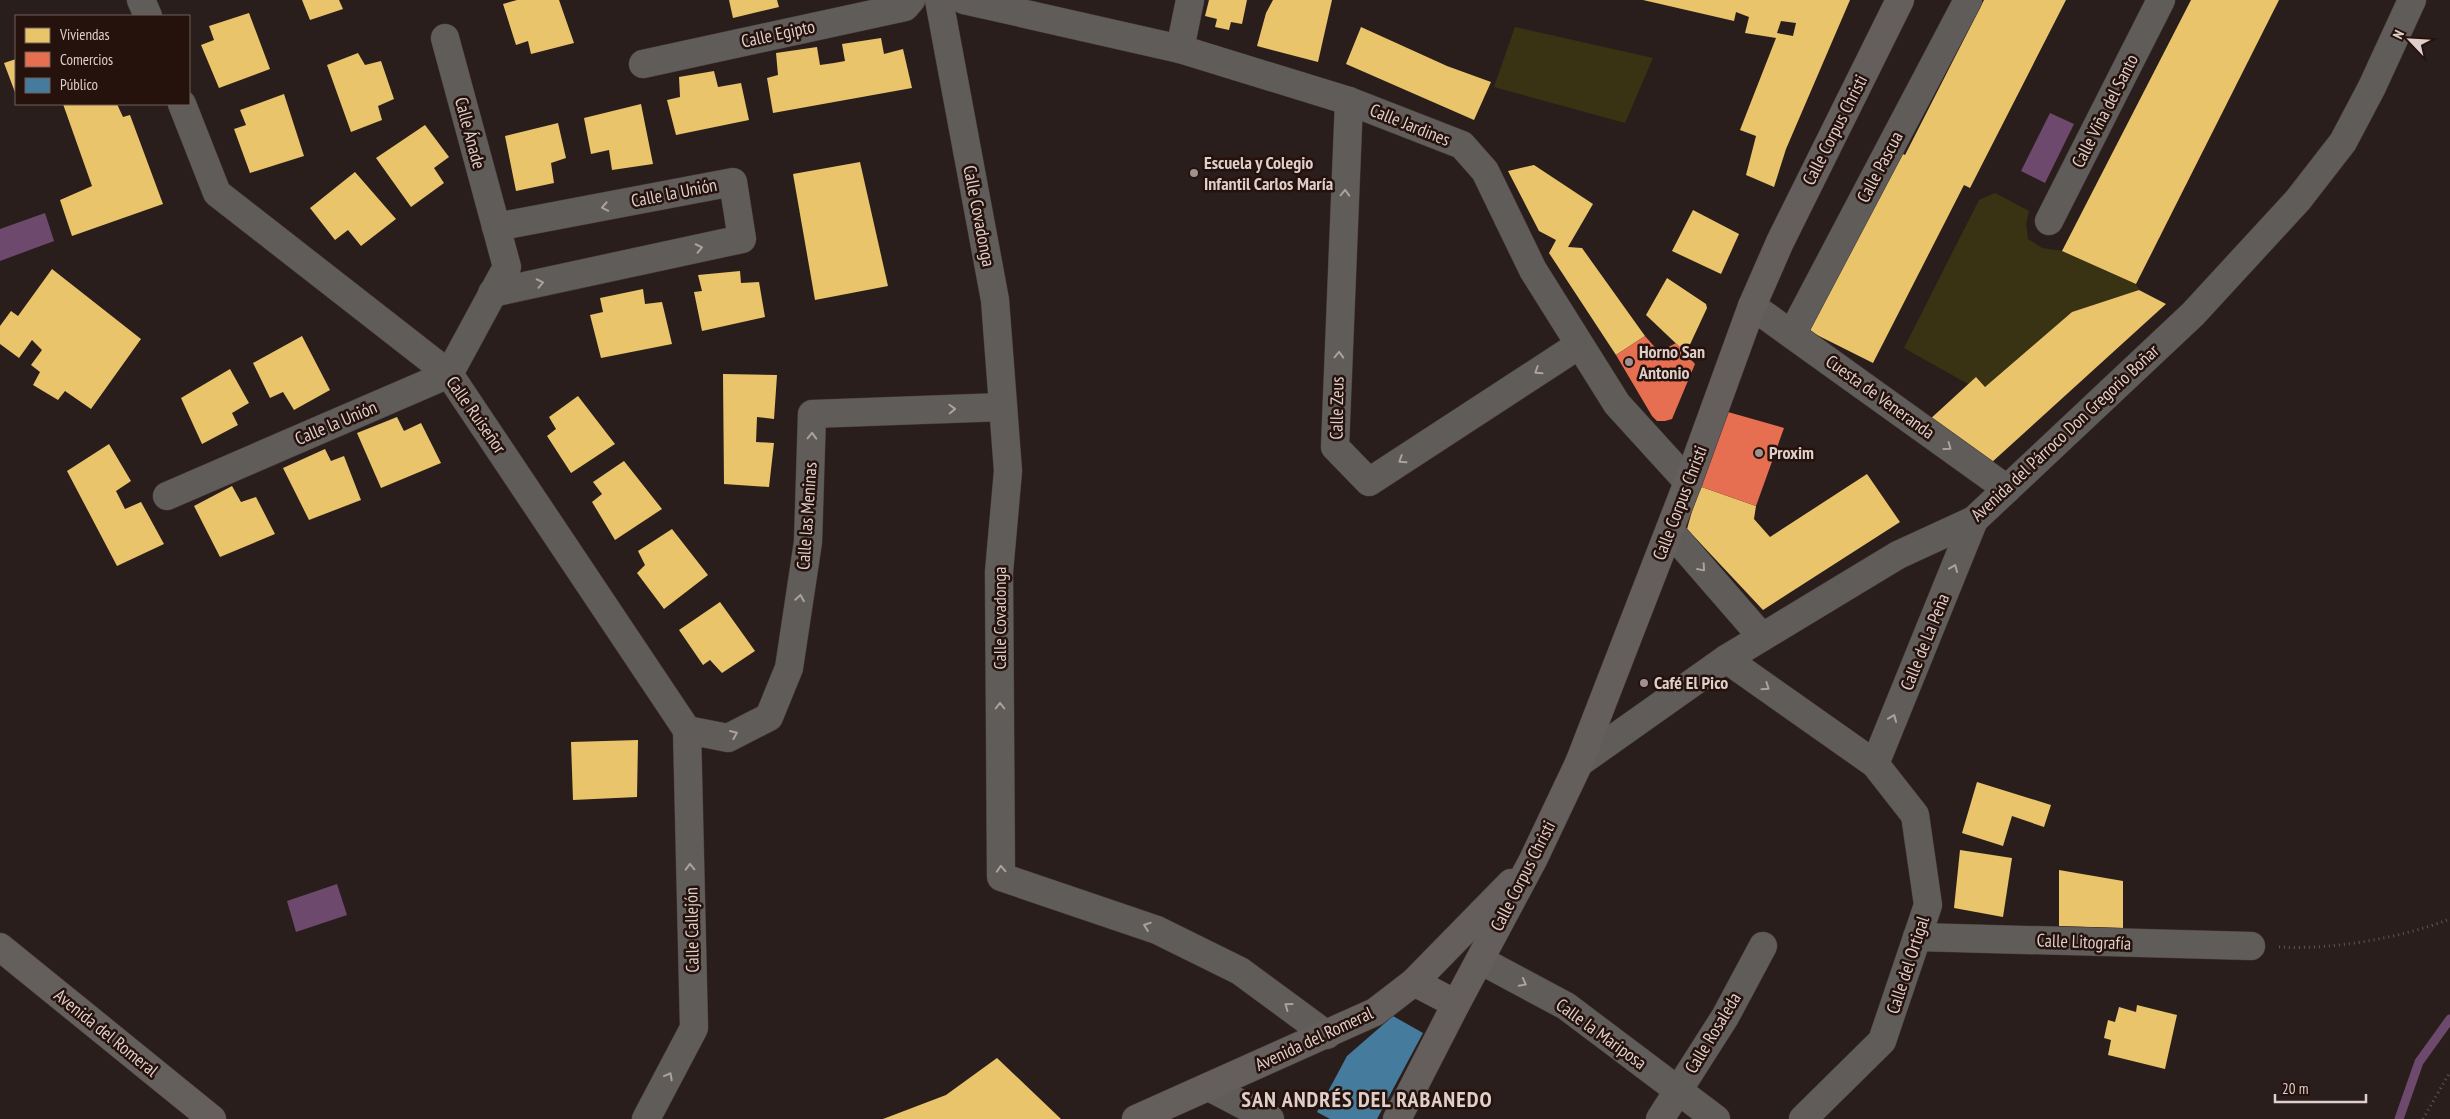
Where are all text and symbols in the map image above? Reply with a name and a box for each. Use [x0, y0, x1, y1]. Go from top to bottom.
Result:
street label: Calle Egipto [739, 14, 817, 53]
legend [15, 15, 190, 105]
north arrow [2385, 15, 2435, 65]
text: Viviendas [59, 25, 110, 44]
text: N [2388, 27, 2408, 42]
text: Comercios [60, 50, 113, 69]
street label: Calle Viña del Santo [2066, 50, 2143, 171]
street label: Calle Corpus Christi [1797, 71, 1872, 189]
text: Público [60, 75, 98, 94]
street label: Calle Ánade [450, 95, 491, 171]
street label: Calle Jardines [1367, 98, 1454, 151]
street label: Calle Pascua [1851, 127, 1908, 206]
place label: Escuela y Colegio Infantil Carlos María [1204, 151, 1333, 195]
street label: Calle Covadonga [958, 163, 1001, 269]
marker: Escuela y Colegio Infantil Carlos María [1188, 167, 1200, 179]
street label: Calle la Unión [629, 173, 719, 212]
one-way arrow [1340, 189, 1351, 197]
one-way arrow [600, 201, 609, 211]
one-way arrow [694, 243, 703, 254]
one-way arrow [536, 278, 545, 289]
street label: Avenida del Párroco Don Gregorio Boñar [1966, 339, 2164, 526]
place label: Horno San Antonio [1638, 340, 1705, 384]
street label: Cuesta de Veneranda [1821, 349, 1939, 444]
one-way arrow [1333, 351, 1344, 359]
marker: Horno San Antonio [1623, 356, 1635, 368]
one-way arrow [1534, 365, 1543, 375]
street label: Calle Ruiseñor [441, 372, 511, 458]
street label: Calle Zeus [1324, 376, 1349, 440]
street label: Calle la Unión [291, 395, 380, 450]
one-way arrow [949, 403, 957, 414]
one-way arrow [806, 432, 817, 440]
place label: Proxim [1769, 441, 1814, 464]
one-way arrow [1942, 441, 1952, 450]
street label: Calle Corpus Christi [1647, 442, 1712, 563]
marker: Proxim [1753, 447, 1765, 459]
one-way arrow [1398, 454, 1407, 464]
street label: Calle las Meninas [791, 461, 822, 571]
one-way arrow [1696, 562, 1705, 571]
one-way arrow [1948, 564, 1959, 573]
street label: Calle Covadonga [988, 567, 1011, 669]
street label: Calle de La Peña [1895, 590, 1954, 694]
one-way arrow [794, 594, 804, 602]
place label: Café El Pico [1654, 671, 1728, 694]
marker: Café El Pico [1638, 677, 1650, 689]
one-way arrow [1760, 681, 1770, 690]
one-way arrow [995, 702, 1005, 710]
one-way arrow [1887, 714, 1898, 723]
one-way arrow [729, 730, 738, 740]
street label: Calle Corpus Christi [1485, 817, 1560, 935]
one-way arrow [685, 863, 696, 871]
one-way arrow [996, 864, 1007, 872]
street label: Calle Callejón [679, 887, 704, 973]
street label: Calle del Ortigal [1881, 912, 1934, 1017]
one-way arrow [1143, 922, 1152, 932]
street label: Calle Litografía [2036, 928, 2132, 955]
one-way arrow [1517, 977, 1526, 987]
street label: Avenida del Romeral [50, 984, 164, 1082]
street label: Calle Rosaleda [1679, 988, 1746, 1077]
street label: Calle la Mariposa [1551, 993, 1651, 1074]
street label: Avenida del Romeral [1251, 1001, 1377, 1076]
one-way arrow [1284, 1003, 1294, 1012]
one-way arrow [663, 1072, 673, 1081]
scale bar [2275, 1072, 2366, 1104]
text: 20 m [2282, 1079, 2308, 1098]
district label: SAN ANDRÉS DEL RABANEDO [1241, 1085, 1493, 1113]

